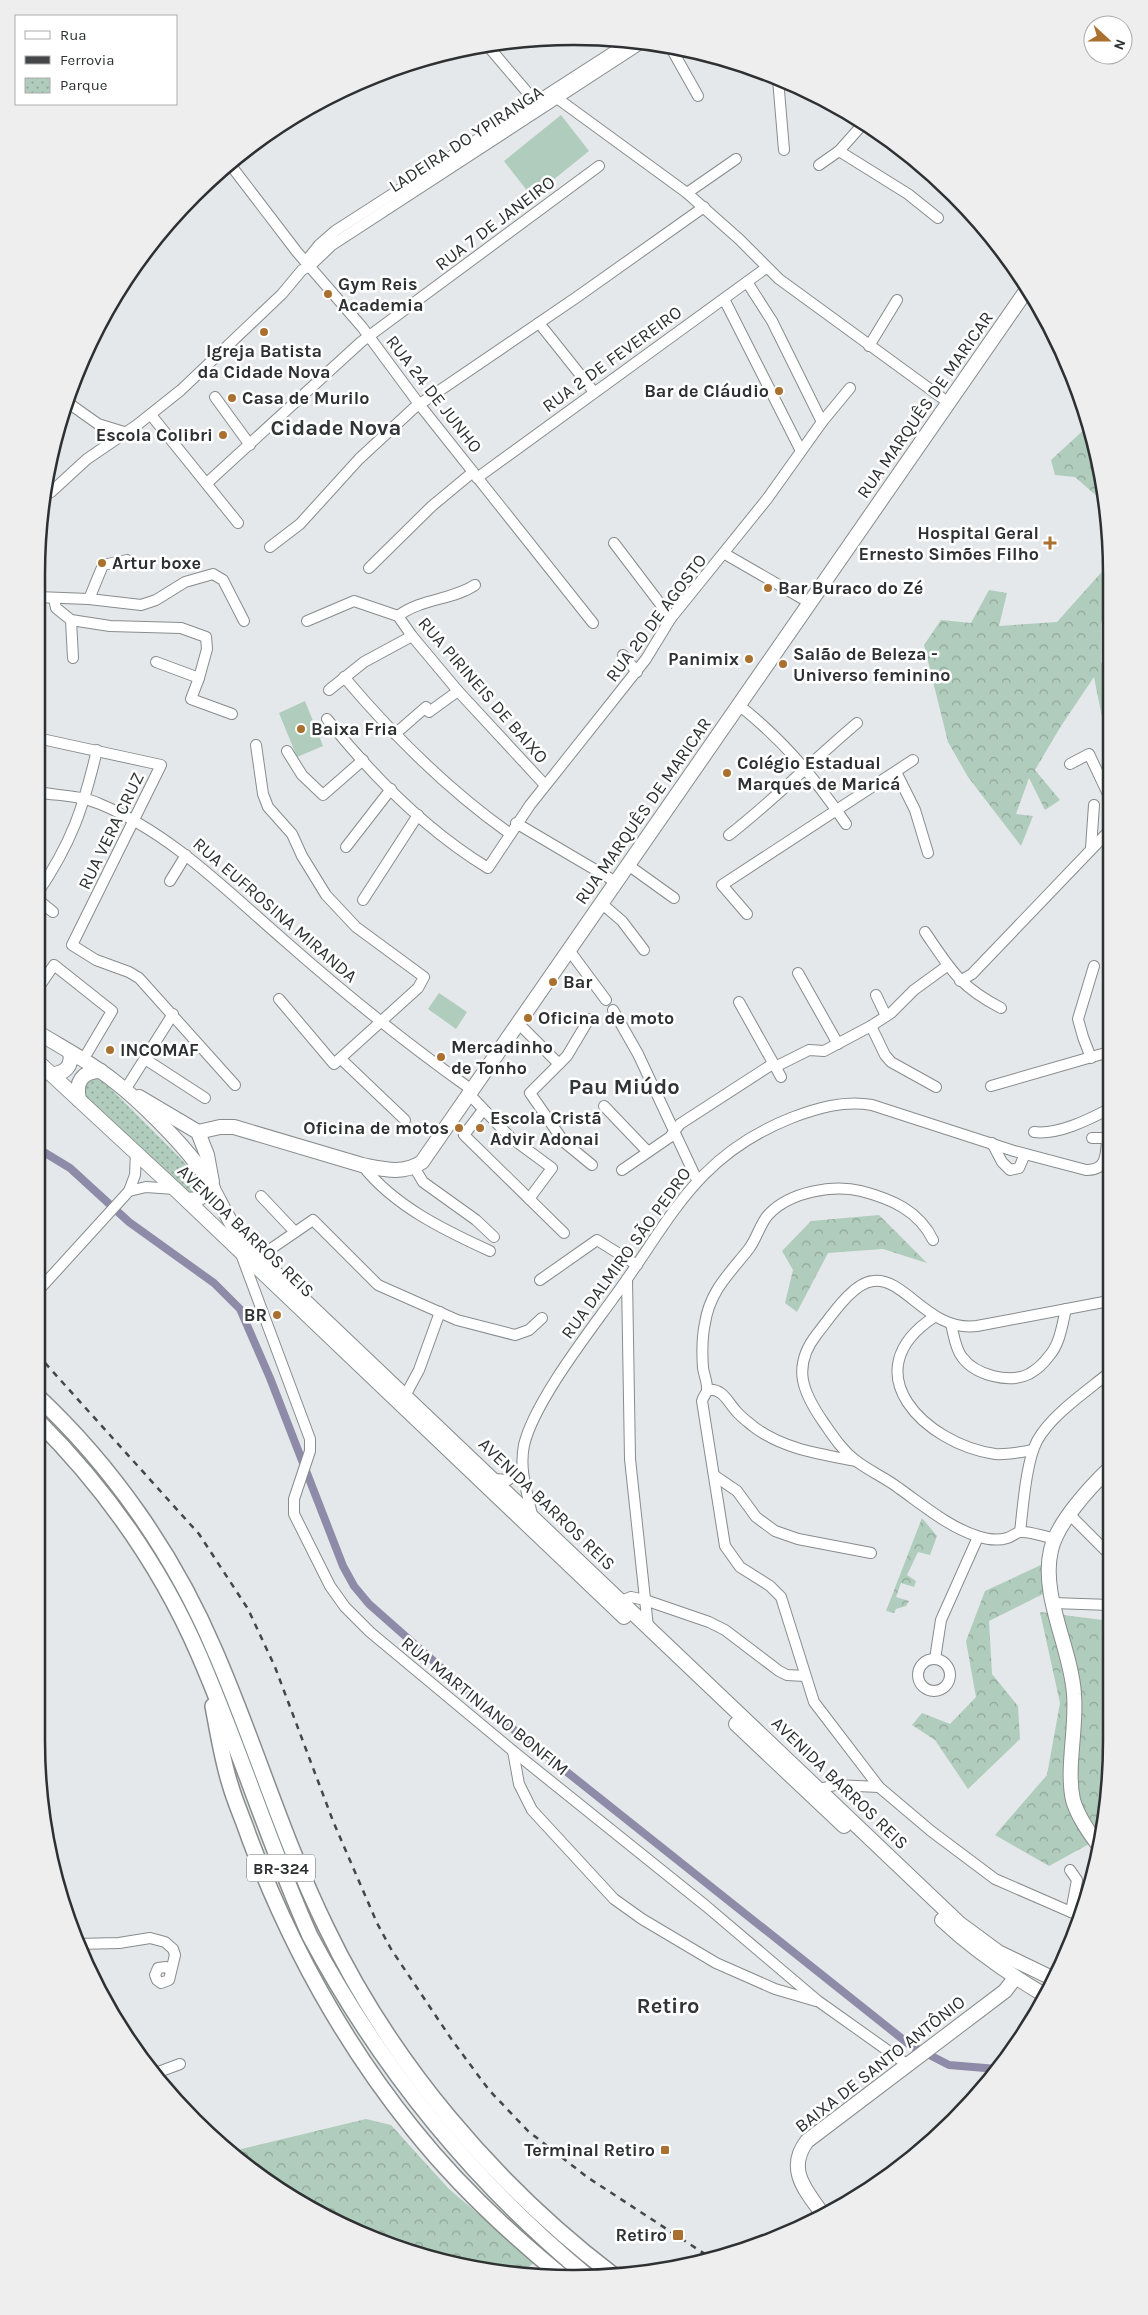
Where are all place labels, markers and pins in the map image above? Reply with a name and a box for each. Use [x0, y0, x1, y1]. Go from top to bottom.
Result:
place label: Gym Reis Academia [338, 273, 423, 316]
marker: Gym Reis Academia [322, 288, 334, 300]
marker: Igreja Batista da Cidade Nova [258, 326, 270, 338]
place label: Igreja Batista da Cidade Nova [197, 340, 331, 383]
place label: Bar de Cláudio [644, 380, 769, 402]
marker: Bar de Cláudio [773, 385, 785, 397]
place label: Casa de Murilo [242, 387, 369, 409]
marker: Casa de Murilo [226, 392, 238, 404]
place label: Escola Colibri [96, 424, 213, 446]
marker: Escola Colibri [217, 429, 229, 441]
place label: Hospital Geral Ernesto Simões Filho [858, 522, 1039, 565]
marker: Hospital Geral Ernesto Simões Filho [1043, 536, 1057, 550]
place label: Artur boxe [112, 552, 201, 574]
marker: Artur boxe [96, 557, 108, 569]
place label: Bar Buraco do Zé [778, 577, 923, 599]
marker: Bar Buraco do Zé [762, 582, 774, 594]
place label: Salão de Beleza - Universo feminino [793, 643, 950, 686]
place label: Panimix [668, 648, 739, 670]
marker: Panimix [743, 653, 755, 665]
marker: Salão de Beleza - Universo feminino [777, 658, 789, 670]
place label: Baixa Fria [311, 718, 397, 740]
marker: Baixa Fria [295, 723, 307, 735]
place label: Colégio Estadual Marques de Maricá [737, 752, 901, 795]
marker: Colégio Estadual Marques de Maricá [721, 767, 733, 779]
place label: Bar [563, 971, 592, 993]
marker: Bar [547, 976, 559, 988]
place label: Oficina de moto [538, 1007, 674, 1029]
marker: Oficina de moto [522, 1012, 534, 1024]
place label: Mercadinho de Tonho [451, 1036, 553, 1079]
place label: INCOMAF [120, 1039, 199, 1061]
marker: INCOMAF [104, 1044, 116, 1056]
marker: Mercadinho de Tonho [435, 1051, 447, 1063]
place label: Escola Cristã Advir Adonai [490, 1107, 602, 1150]
place label: Oficina de motos [303, 1117, 449, 1139]
marker: Oficina de motos [453, 1122, 465, 1134]
marker: Escola Cristã Advir Adonai [474, 1122, 486, 1134]
place label: BR [244, 1304, 267, 1326]
marker: BR [271, 1309, 283, 1321]
place label: Terminal Retiro [524, 2139, 655, 2161]
marker: Terminal Retiro [659, 2144, 671, 2156]
place label: Retiro [616, 2224, 667, 2246]
marker: Retiro [671, 2228, 685, 2242]

